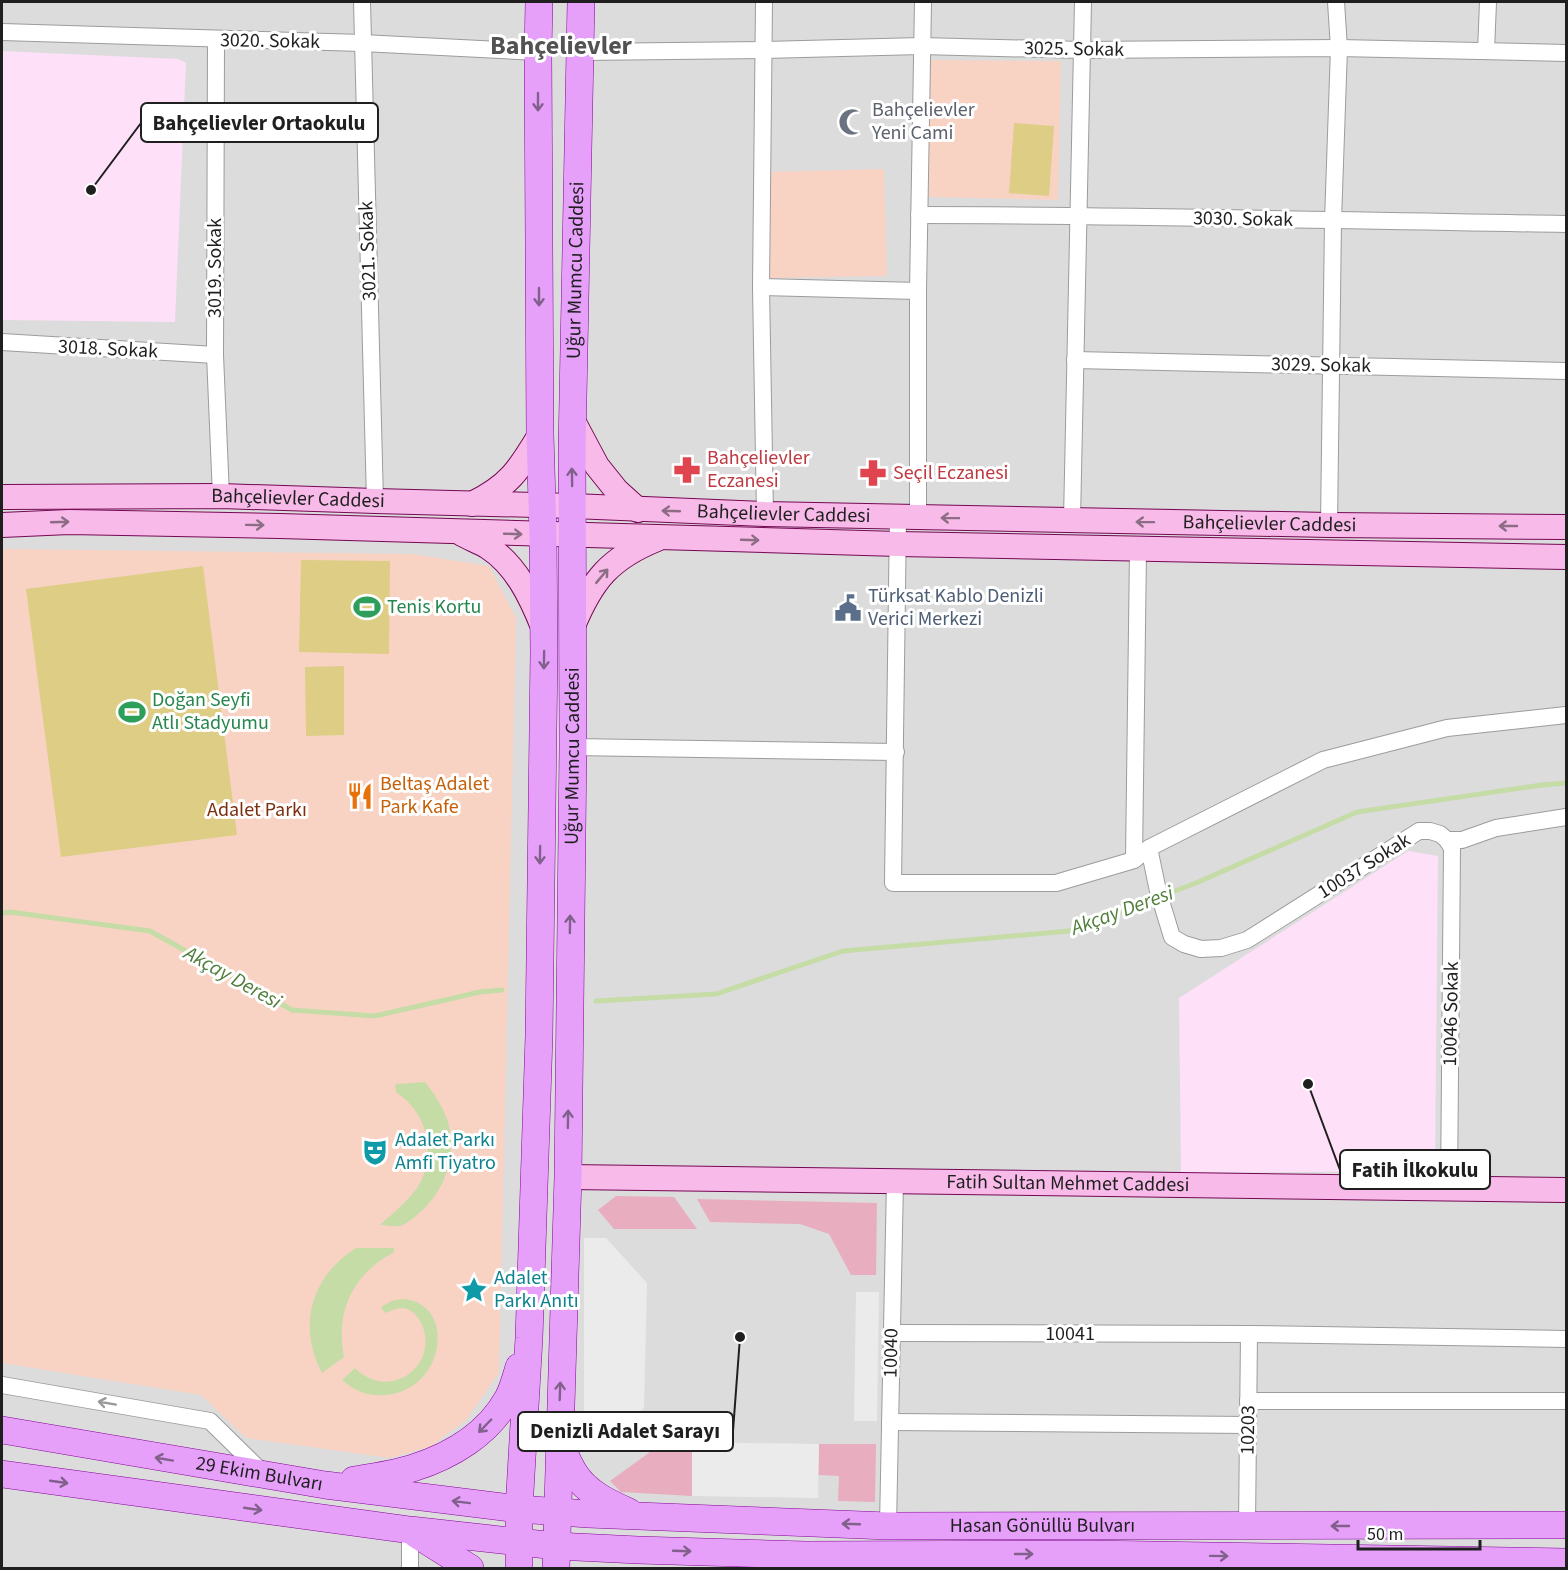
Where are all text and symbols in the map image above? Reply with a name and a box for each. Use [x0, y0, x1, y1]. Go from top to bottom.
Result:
street label: 3020. Sokak [220, 26, 320, 56]
district label: Bahçelievler [490, 27, 633, 64]
street label: 3025. Sokak [1024, 34, 1124, 64]
one-way arrow [532, 91, 544, 111]
place label: Bahçelievler Yeni Cami [871, 96, 975, 147]
callout: Bahçelievler Ortaokulu [141, 103, 378, 142]
mosque icon: Bahçelievler Yeni Cami [837, 107, 867, 137]
text: Bahçelievler Ortaokulu [153, 108, 365, 138]
street label: Uğur Mumcu Caddesi [560, 181, 591, 359]
street label: 3021. Sokak [352, 200, 384, 301]
street label: 3030. Sokak [1193, 204, 1293, 234]
street label: 3019. Sokak [201, 218, 229, 318]
one-way arrow [533, 286, 545, 306]
street label: 3018. Sokak [57, 332, 159, 366]
street label: 3029. Sokak [1271, 350, 1371, 380]
place label: Bahçelievler Eczanesi [707, 444, 810, 495]
pharmacy icon: Bahçelievler Eczanesi [672, 455, 702, 485]
pharmacy icon: Seçil Eczanesi [858, 458, 888, 488]
place label: Seçil Eczanesi [893, 459, 1009, 487]
one-way arrow [566, 467, 578, 487]
street label: Bahçelievler Caddesi [211, 482, 385, 515]
street label: Bahçelievler Caddesi [696, 497, 871, 530]
one-way arrow [662, 505, 682, 516]
street label: Bahçelievler Caddesi [1182, 508, 1357, 539]
one-way arrow [941, 512, 961, 524]
one-way arrow [1136, 516, 1156, 528]
one-way arrow [49, 517, 69, 528]
one-way arrow [244, 520, 264, 531]
one-way arrow [1499, 520, 1519, 532]
one-way arrow [502, 528, 522, 539]
one-way arrow [739, 534, 759, 545]
one-way arrow [595, 569, 609, 584]
place label: Türksat Kablo Denizli Verici Merkezi [868, 582, 1044, 633]
sports icon: Tenis Kortu [352, 592, 382, 622]
place label: Tenis Kortu [387, 593, 481, 621]
public building icon: Türksat Kablo Denizli Verici Merkezi [833, 593, 863, 623]
one-way arrow [538, 649, 549, 669]
street label: Uğur Mumcu Caddesi [558, 667, 587, 845]
place label: Doğan Seyfi Atlı Stadyumu [152, 686, 269, 737]
sports icon: Doğan Seyfi Atlı Stadyumu [117, 697, 147, 727]
place label: Beltaş Adalet Park Kafe [380, 770, 489, 821]
restaurant icon: Beltaş Adalet Park Kafe [345, 781, 375, 811]
park label: Adalet Parkı [207, 796, 307, 824]
street label: 10037 Sokak [1312, 826, 1416, 906]
one-way arrow [535, 844, 546, 864]
water label: Akçay Deresi [1065, 877, 1178, 943]
one-way arrow [564, 914, 576, 934]
water label: Akçay Deresi [177, 937, 288, 1017]
street label: 10046 Sokak [1436, 961, 1466, 1067]
one-way arrow [562, 1109, 574, 1129]
place label: Adalet Parkı Amfi Tiyatro [395, 1126, 496, 1177]
theatre icon: Adalet Parkı Amfi Tiyatro [360, 1137, 390, 1167]
callout: Fatih İlkokulu [1340, 1150, 1490, 1189]
text: Fatih İlkokulu [1352, 1155, 1478, 1185]
street label: Fatih Sultan Mehmet Caddesi [946, 1168, 1190, 1199]
place label: Adalet Parkı Anıtı [494, 1264, 579, 1315]
place icon: Adalet Parkı Anıtı [459, 1275, 489, 1305]
street label: 10041 [1045, 1320, 1095, 1348]
street label: 10040 [877, 1328, 905, 1378]
one-way arrow [555, 1382, 566, 1402]
one-way arrow [97, 1397, 117, 1408]
street label: 10203 [1234, 1405, 1262, 1455]
callout: Denizli Adalet Sarayı [518, 1412, 733, 1451]
text: Denizli Adalet Sarayı [530, 1416, 720, 1446]
one-way arrow [478, 1419, 492, 1434]
street label: 29 Ekim Bulvarı [194, 1449, 325, 1498]
one-way arrow [155, 1453, 175, 1464]
one-way arrow [49, 1477, 69, 1488]
one-way arrow [452, 1496, 472, 1507]
one-way arrow [242, 1503, 262, 1514]
street label: Hasan Gönüllü Bulvarı [950, 1512, 1135, 1540]
scale bar [1358, 1513, 1480, 1551]
one-way arrow [842, 1519, 862, 1530]
one-way arrow [1331, 1520, 1351, 1532]
text: 50 m [1367, 1522, 1403, 1547]
one-way arrow [672, 1546, 692, 1557]
one-way arrow [1014, 1548, 1034, 1560]
one-way arrow [1209, 1550, 1229, 1562]

